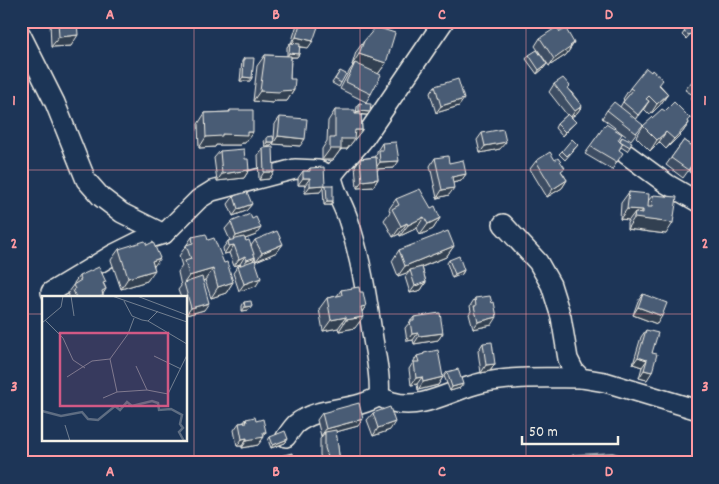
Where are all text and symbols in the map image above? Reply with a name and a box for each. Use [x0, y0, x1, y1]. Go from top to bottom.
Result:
text: A [106, 4, 115, 27]
text: B [272, 4, 280, 27]
text: C [438, 4, 446, 27]
text: D [605, 4, 614, 27]
text: 1 [12, 90, 16, 113]
text: 1 [703, 90, 707, 113]
text: 2 [11, 233, 18, 256]
text: 2 [702, 233, 709, 256]
inset map [42, 296, 188, 442]
text: 3 [10, 376, 18, 399]
text: 3 [701, 376, 709, 399]
scale bar [522, 414, 618, 446]
text: 50 m [529, 422, 558, 444]
text: A [106, 461, 115, 484]
text: B [272, 461, 280, 484]
text: C [438, 461, 446, 484]
text: D [605, 461, 614, 484]

